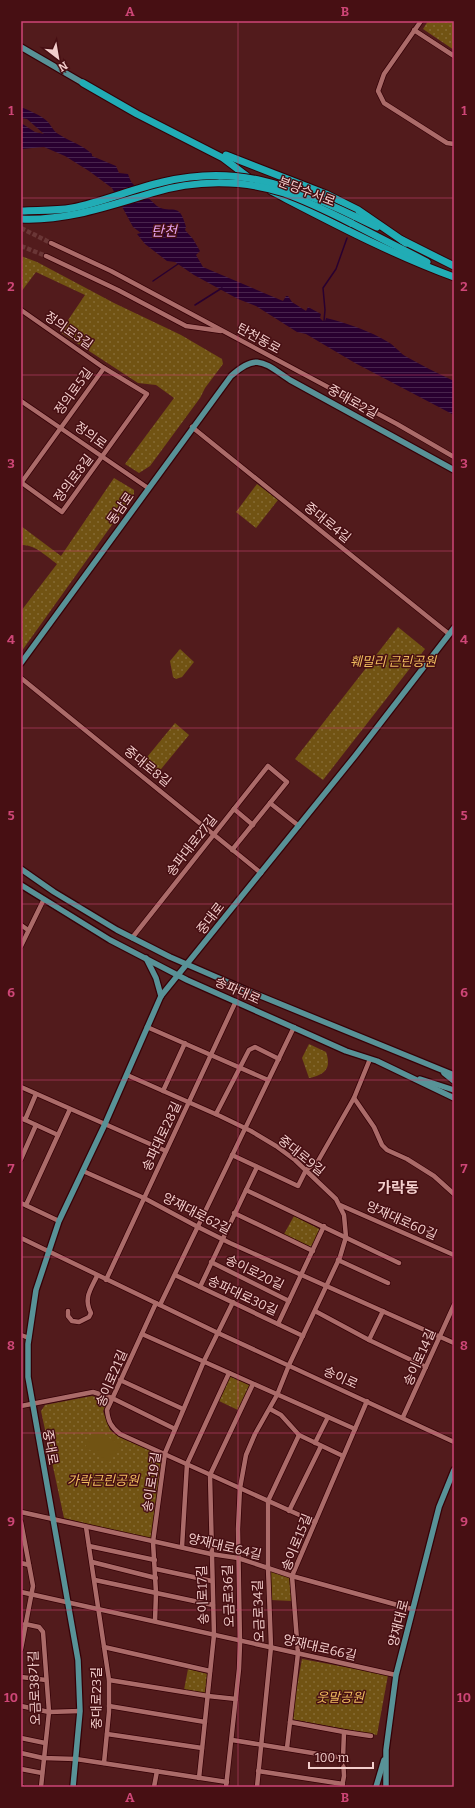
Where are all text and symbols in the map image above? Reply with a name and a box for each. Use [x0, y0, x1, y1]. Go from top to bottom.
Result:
text: A [125, 4, 135, 19]
text: B [341, 4, 349, 19]
north arrow [38, 38, 78, 78]
text: N [55, 58, 70, 74]
text: 1 [8, 103, 14, 118]
text: 1 [461, 103, 467, 118]
street label: 분당수서로 [276, 174, 337, 209]
water label: 탄천 [151, 223, 178, 240]
text: 2 [7, 279, 15, 294]
text: 2 [460, 279, 468, 294]
street label: 정의로3길 [42, 308, 96, 352]
street label: 탄천동로 [234, 320, 283, 357]
street label: 정의로5길 [51, 365, 96, 418]
street label: 중대로2길 [325, 382, 380, 421]
street label: 정의로 [72, 419, 110, 452]
street label: 정의로8길 [51, 452, 96, 505]
text: 3 [7, 456, 15, 471]
text: 3 [460, 456, 468, 471]
street label: 동남로 [104, 489, 137, 527]
street label: 중대로4길 [301, 499, 354, 546]
text: 4 [7, 632, 15, 647]
text: 4 [460, 632, 468, 647]
park label: 훼밀리 근린공원 [350, 654, 437, 669]
street label: 중대로8길 [121, 743, 174, 790]
text: 5 [7, 808, 15, 823]
text: 5 [460, 808, 468, 823]
street label: 송파대로27길 [163, 812, 220, 879]
street label: 중대로 [193, 900, 227, 937]
street label: 송파대로 [213, 974, 263, 1007]
text: 6 [7, 985, 15, 1000]
text: 6 [460, 985, 468, 1000]
street label: 송파대로28길 [139, 1099, 184, 1173]
street label: 중대로9길 [275, 1132, 328, 1179]
text: 7 [8, 1161, 15, 1176]
text: 7 [461, 1161, 468, 1176]
district label: 가락동 [377, 1179, 419, 1197]
street label: 양재대로62길 [160, 1190, 233, 1237]
street label: 양재대로60길 [364, 1198, 439, 1243]
street label: 송이로20길 [223, 1252, 286, 1293]
street label: 송파대로30길 [205, 1273, 280, 1318]
street label: 송이로14길 [400, 1326, 439, 1388]
text: 8 [7, 1338, 15, 1353]
text: 8 [460, 1338, 468, 1353]
street label: 송이로21길 [93, 1348, 130, 1409]
street label: 송이로 [321, 1363, 360, 1392]
street label: 중대로 [40, 1428, 61, 1466]
street label: 송이로19길 [139, 1451, 164, 1513]
park label: 가락근린공원 [67, 1473, 140, 1488]
street label: 송이로15길 [278, 1512, 315, 1573]
text: 9 [7, 1514, 15, 1529]
text: 9 [460, 1514, 468, 1529]
street label: 양재대로64길 [187, 1531, 263, 1562]
street label: 오금로36길 [220, 1564, 237, 1628]
street label: 송이로17길 [194, 1565, 211, 1625]
street label: 오금로34길 [250, 1579, 267, 1643]
street label: 양재대로 [385, 1598, 412, 1648]
street label: 양재대로66길 [282, 1632, 358, 1663]
street label: 오금로38가길 [26, 1650, 43, 1726]
street label: 중대로23길 [89, 1667, 104, 1729]
text: 10 [4, 1690, 18, 1705]
park label: 웃말공원 [316, 1690, 365, 1705]
text: 10 [457, 1690, 471, 1705]
scale bar [309, 1744, 373, 1770]
text: 100 m [315, 1751, 350, 1765]
text: A [125, 1790, 135, 1805]
text: B [341, 1790, 349, 1805]

